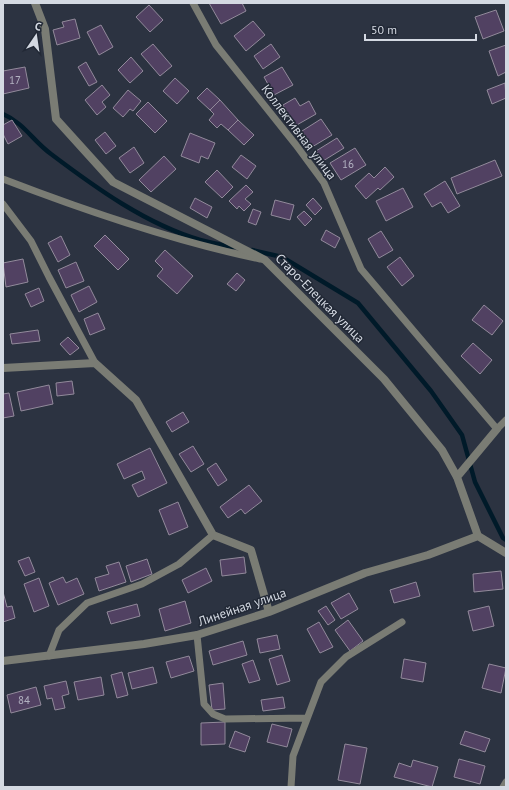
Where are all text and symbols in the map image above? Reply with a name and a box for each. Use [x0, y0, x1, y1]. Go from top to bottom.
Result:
north arrow [16, 16, 56, 56]
scale bar [365, 16, 476, 42]
text: С [34, 19, 43, 34]
text: 50 m [371, 22, 397, 37]
house number: 17 [9, 73, 21, 87]
street label: Коллективная улица [258, 81, 340, 183]
house number: 16 [342, 157, 354, 171]
street label: Старо-Елецкая улица [272, 250, 368, 346]
street label: Линейная улица [195, 584, 288, 630]
house number: 84 [18, 693, 30, 707]

